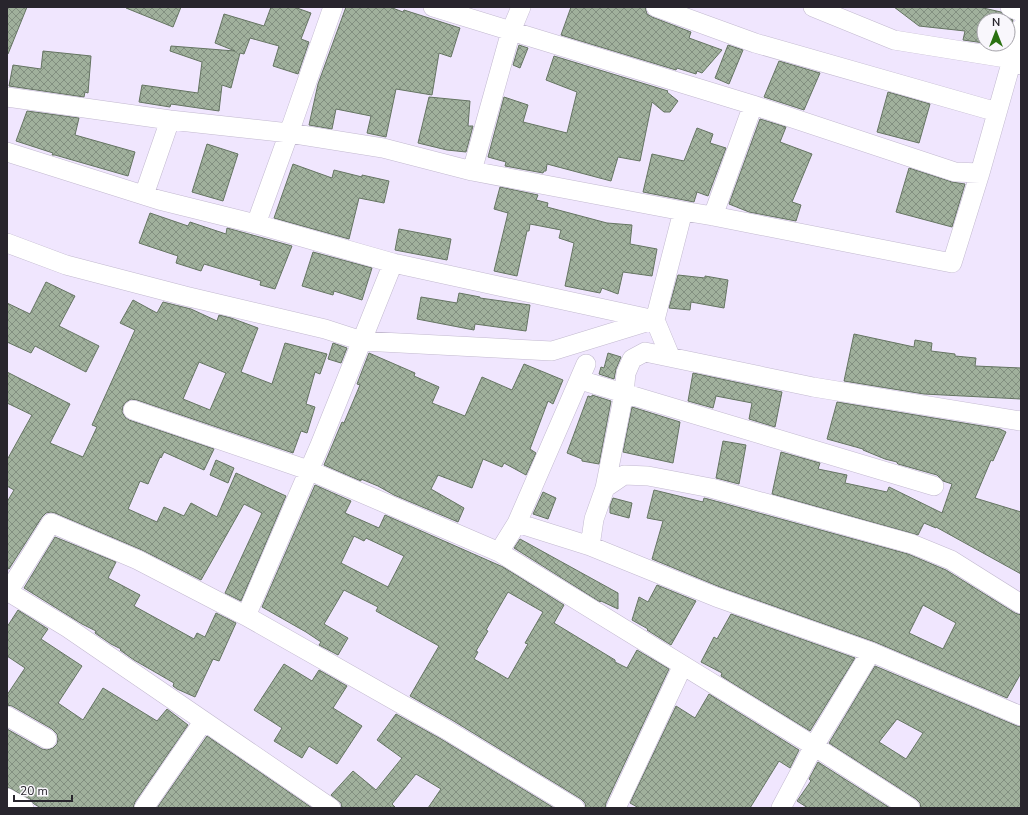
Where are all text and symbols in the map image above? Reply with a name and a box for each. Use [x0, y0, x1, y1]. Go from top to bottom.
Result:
north arrow [976, 12, 1016, 52]
text: N [992, 15, 1000, 30]
scale bar [14, 777, 72, 803]
text: 20 m [20, 783, 48, 799]

